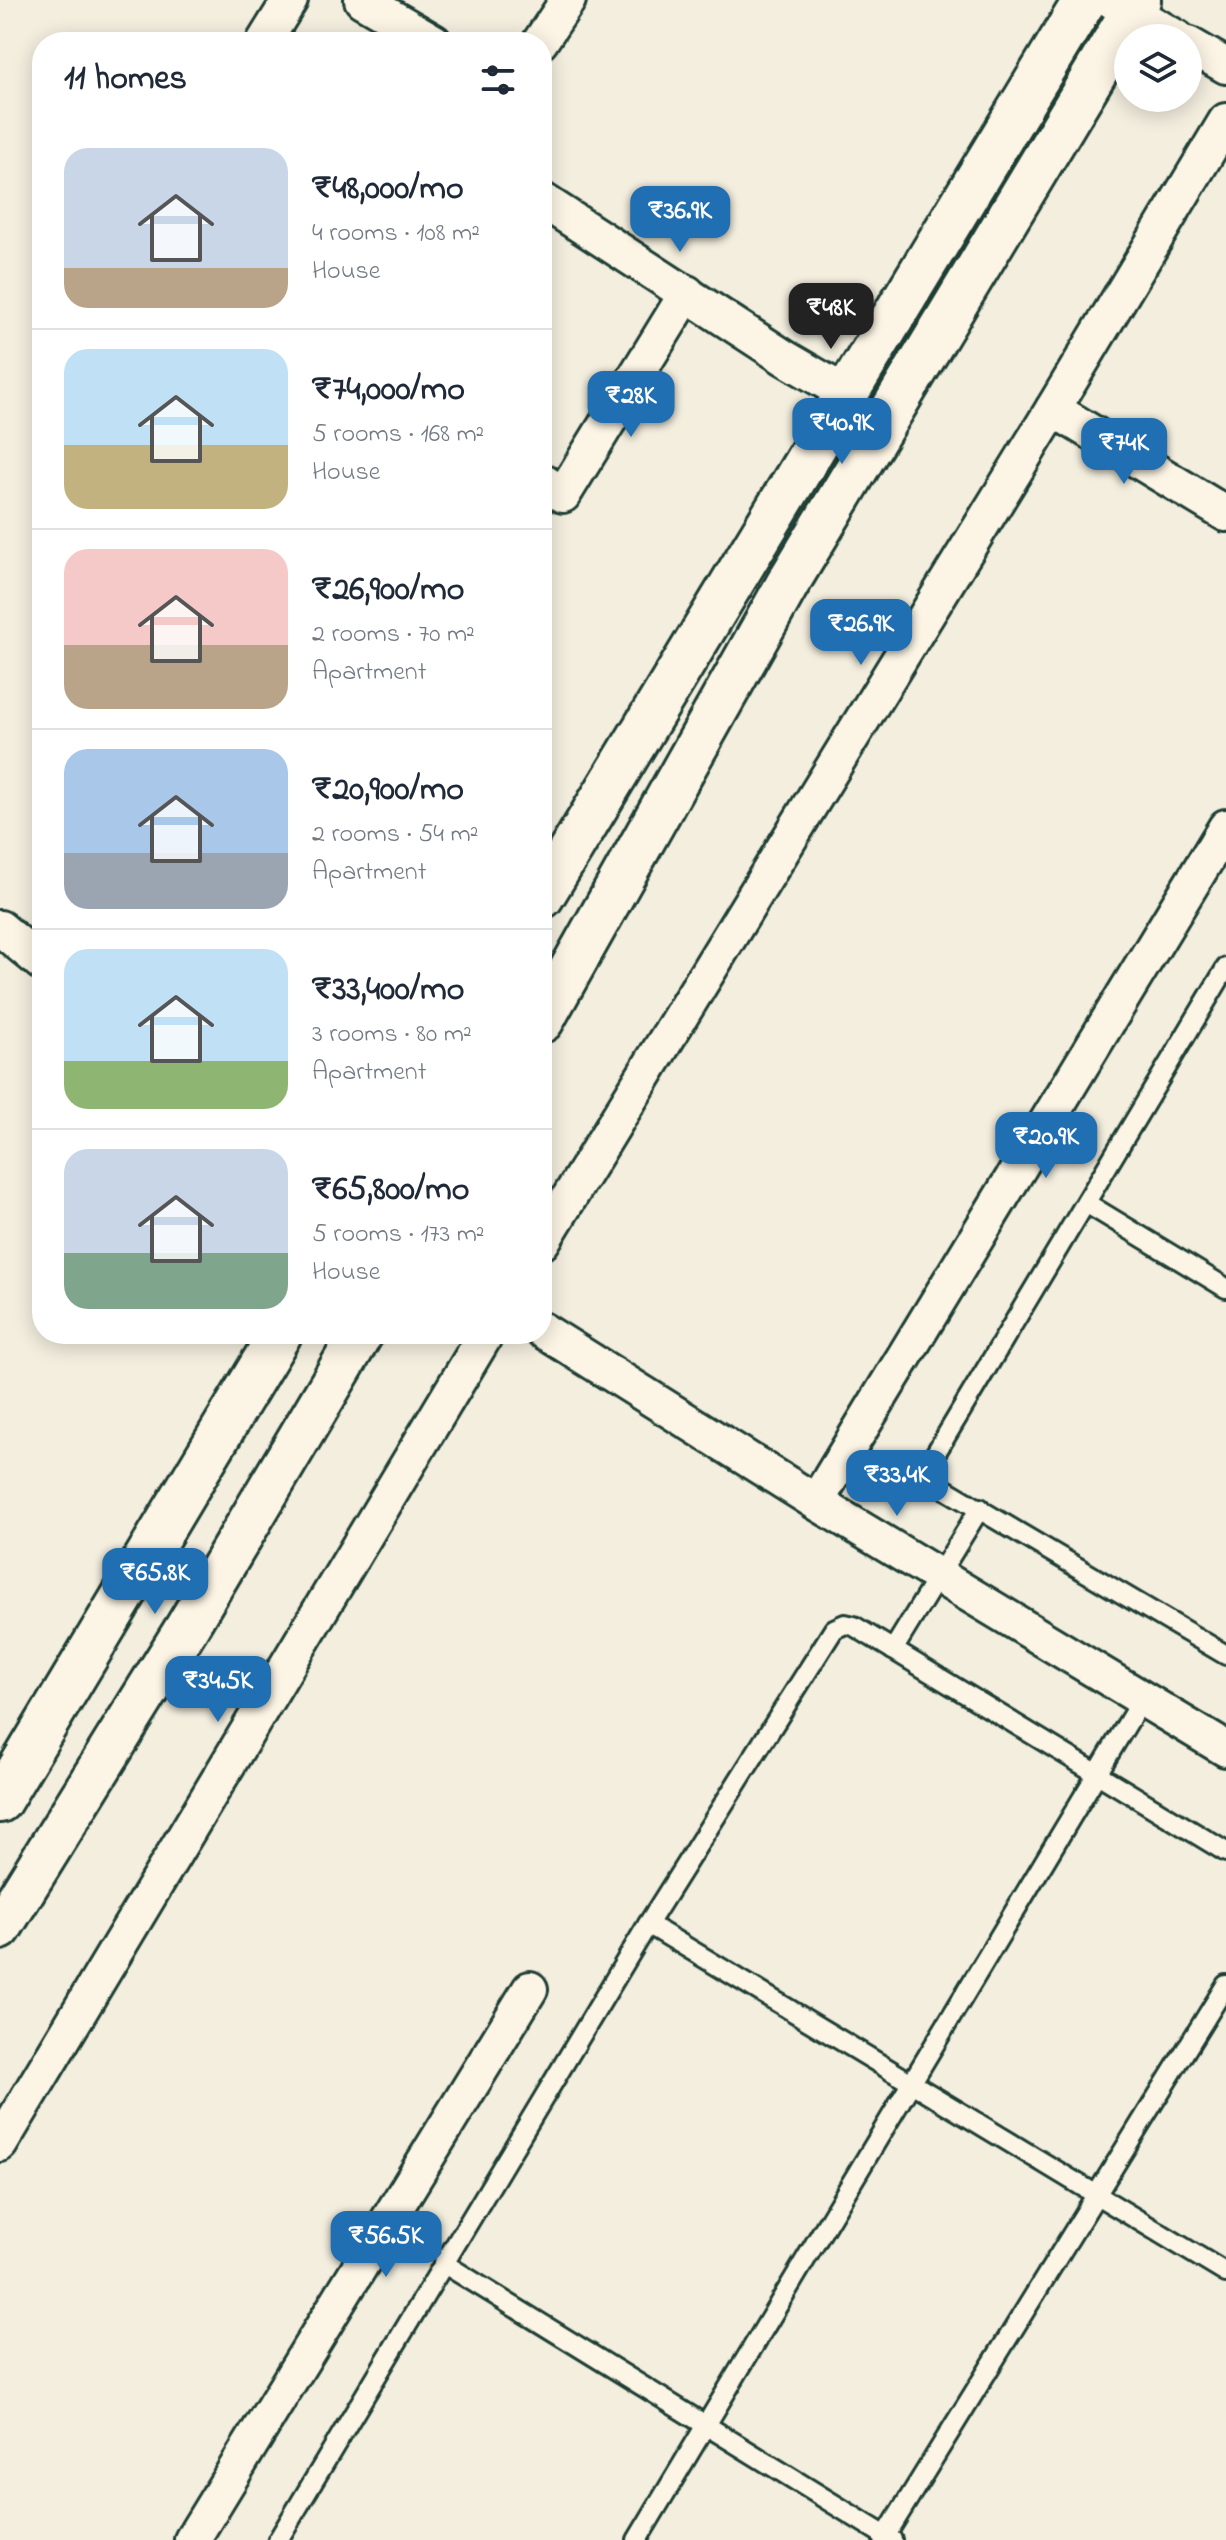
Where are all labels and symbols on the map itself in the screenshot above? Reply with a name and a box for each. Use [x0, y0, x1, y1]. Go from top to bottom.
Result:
pin: ₹36.9K [615, 186, 745, 254]
pin: ₹48K [784, 283, 878, 351]
pin: ₹28K [584, 371, 678, 439]
pin: ₹40.9K [777, 398, 907, 466]
pin: ₹74K [1077, 418, 1171, 486]
pin: ₹26.9K [796, 599, 926, 667]
pin: ₹20.9K [981, 1112, 1111, 1180]
pin: ₹33.4K [832, 1450, 962, 1518]
pin: ₹65.8K [90, 1548, 220, 1616]
pin: ₹34.5K [153, 1656, 283, 1724]
pin: ₹56.5K [321, 2211, 451, 2279]

